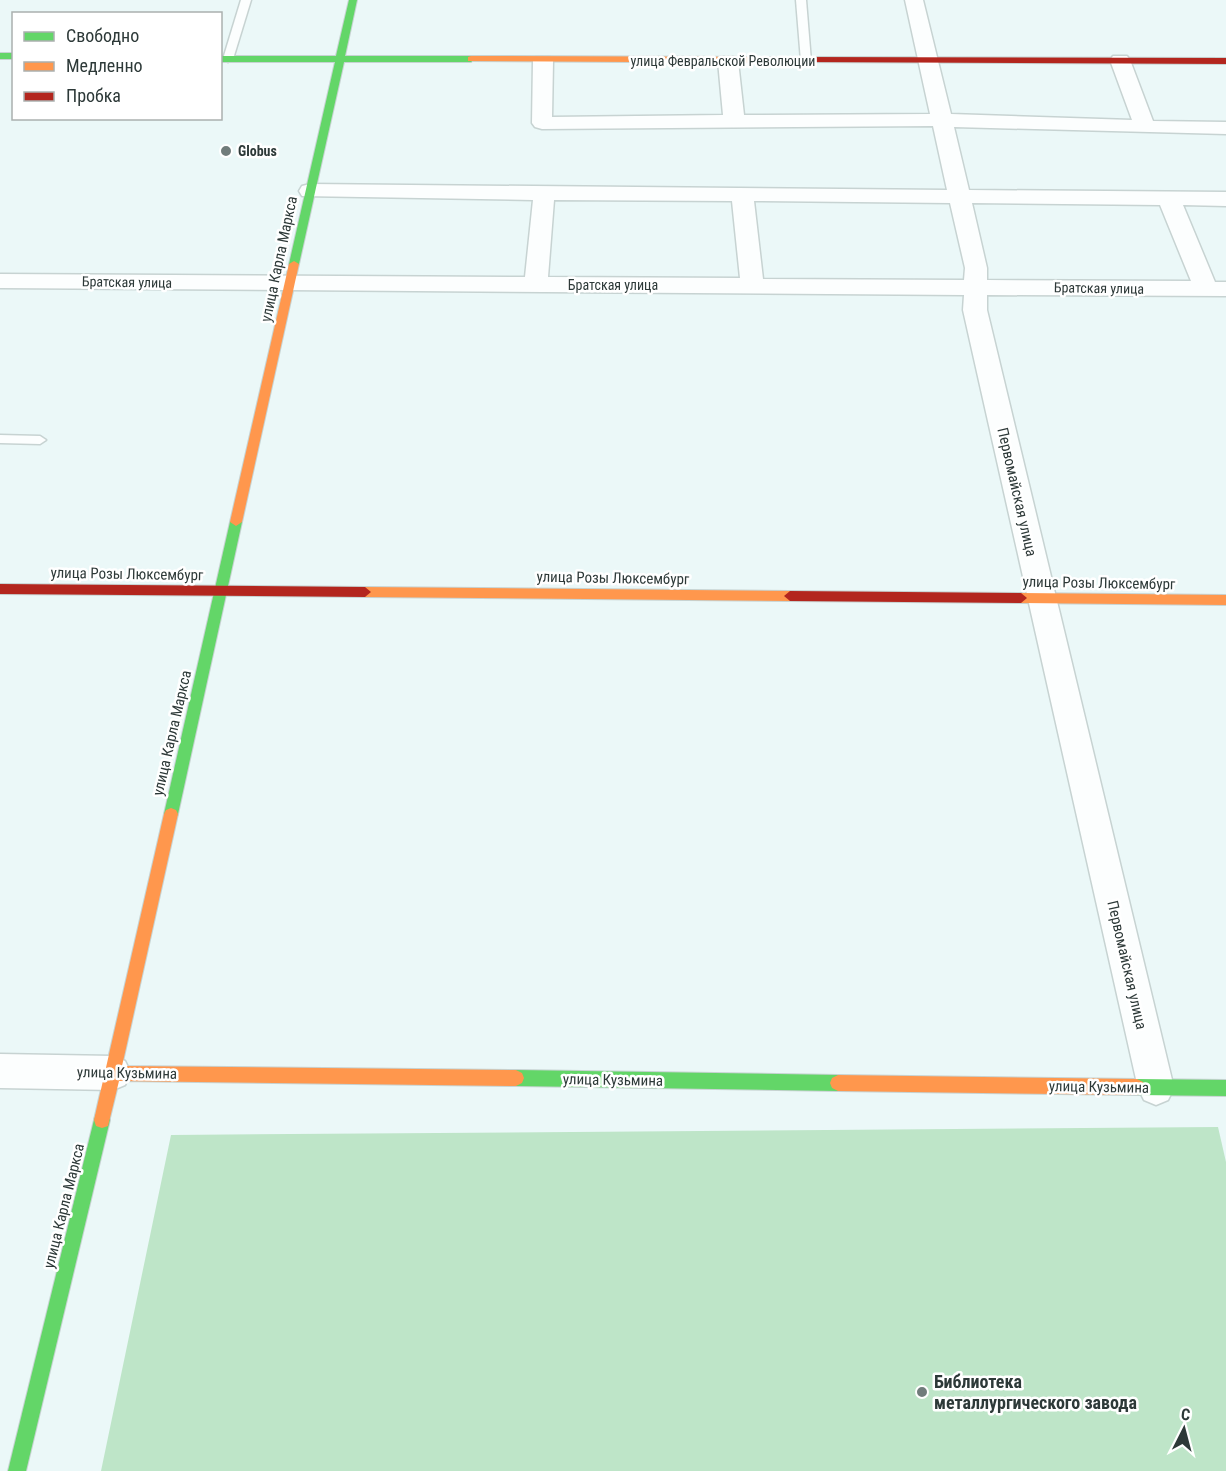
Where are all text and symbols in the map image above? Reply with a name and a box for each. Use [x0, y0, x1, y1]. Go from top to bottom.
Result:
legend [12, 12, 222, 120]
text: Свободно [66, 25, 139, 46]
street label: улица Февральской Революции [631, 53, 815, 69]
text: Медленно [66, 55, 143, 76]
text: Пробка [66, 85, 121, 106]
place label: Globus [238, 143, 277, 159]
marker: Globus [219, 144, 233, 158]
street label: улица Карла Маркса [257, 195, 301, 323]
street label: Братская улица [82, 273, 172, 291]
street label: Братская улица [568, 277, 658, 293]
street label: Братская улица [1054, 279, 1144, 297]
street label: Первомайская улица [993, 426, 1041, 558]
street label: улица Розы Люксембург [50, 564, 204, 584]
street label: улица Розы Люксембург [536, 568, 690, 588]
street label: улица Розы Люксембург [1022, 573, 1176, 593]
street label: улица Карла Маркса [149, 669, 195, 797]
street label: Первомайская улица [1103, 899, 1151, 1031]
street label: улица Кузьмина [77, 1063, 177, 1083]
street label: улица Кузьмина [563, 1070, 663, 1090]
street label: улица Кузьмина [1049, 1077, 1149, 1097]
street label: улица Карла Маркса [40, 1142, 88, 1270]
place label: Библиотека металлургического завода [934, 1371, 1137, 1413]
marker: Библиотека металлургического завода [915, 1385, 929, 1399]
north arrow [1154, 1399, 1214, 1459]
text: С [1180, 1405, 1191, 1425]

